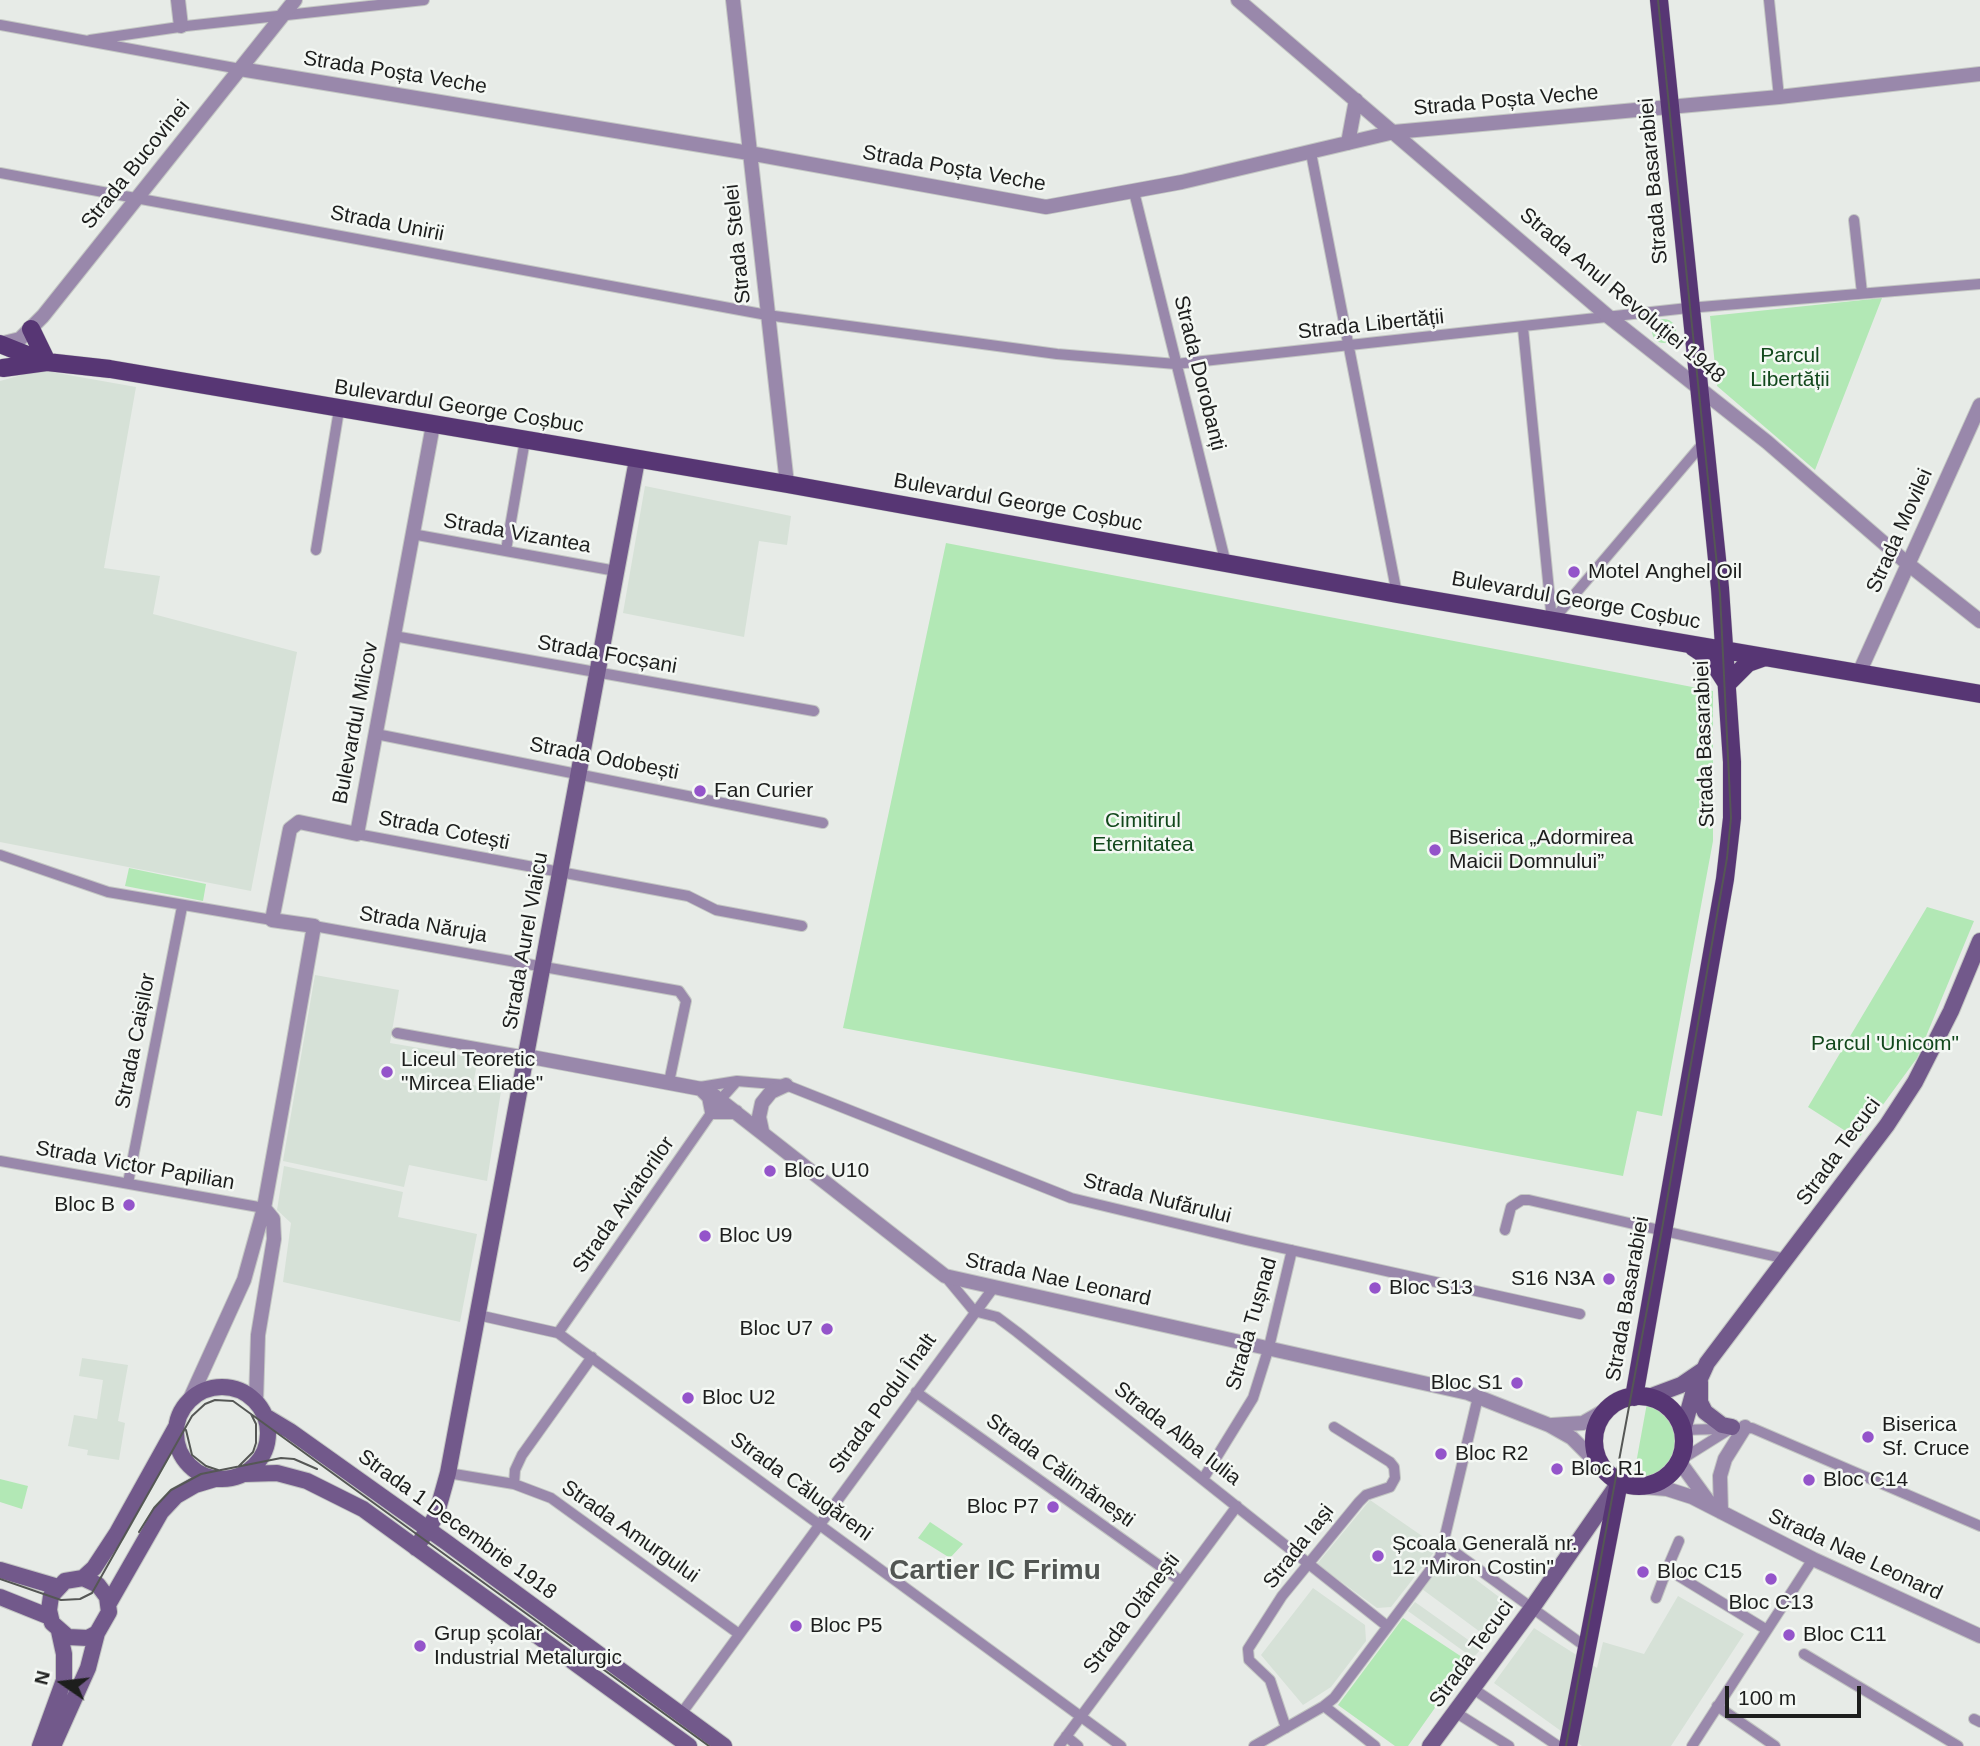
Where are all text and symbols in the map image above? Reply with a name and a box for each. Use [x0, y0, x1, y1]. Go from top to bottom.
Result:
street label: Strada Poșta Veche [301, 46, 489, 100]
street label: Strada Poșta Veche [1412, 80, 1600, 122]
street label: Strada Bucovinei [76, 95, 196, 235]
street label: Strada Basarabiei [1634, 97, 1674, 265]
street label: Strada Poșta Veche [860, 140, 1048, 198]
street label: Strada Stelei [719, 183, 757, 305]
street label: Strada Unirii [328, 201, 446, 247]
street label: Strada Anul Revoluției 1948 [1514, 203, 1730, 389]
street label: Strada Dorobanți [1168, 293, 1230, 453]
street label: Strada Libertății [1297, 305, 1445, 345]
park label: Parcul Libertății [1750, 343, 1830, 393]
street label: Bulevardul George Coșbuc [333, 375, 585, 439]
street label: Strada Movilei [1861, 465, 1939, 597]
street label: Bulevardul George Coșbuc [892, 469, 1144, 537]
street label: Strada Vizantea [441, 509, 593, 559]
place label: Motel Anghel Oil [1588, 559, 1742, 585]
marker: Motel Anghel Oil [1566, 564, 1582, 580]
street label: Bulevardul George Coșbuc [1450, 567, 1702, 635]
street label: Strada Focșani [535, 630, 679, 680]
street label: Bulevardul Milcov [328, 640, 384, 806]
street label: Strada Basarabiei [1689, 660, 1721, 828]
street label: Strada Odobești [527, 732, 681, 786]
place label: Fan Curier [714, 778, 813, 804]
marker: Fan Curier [692, 783, 708, 799]
street label: Strada Cotești [376, 806, 512, 856]
park label: Cimitirul Eternitatea [1092, 808, 1194, 858]
place label: Biserica „Adormirea Maicii Domnului” [1449, 825, 1633, 875]
marker: Biserica „Adormirea Maicii Domnului” [1427, 842, 1443, 858]
street label: Strada Aurel Vlaicu [498, 850, 554, 1032]
street label: Strada Năruja [357, 901, 489, 949]
street label: Strada Caișilor [110, 971, 162, 1111]
park label: Parcul 'Unicom" [1811, 1031, 1959, 1057]
place label: Liceul Teoretic "Mircea Eliade" [401, 1047, 543, 1097]
marker: Liceul Teoretic "Mircea Eliade" [379, 1064, 395, 1080]
street label: Strada Tecuci [1791, 1093, 1887, 1211]
street label: Strada Aviatorilor [568, 1132, 680, 1278]
street label: Strada Victor Papilian [34, 1136, 236, 1196]
place label: Bloc U10 [784, 1158, 869, 1184]
marker: Bloc U10 [762, 1163, 778, 1179]
street label: Strada Nufărului [1080, 1168, 1234, 1230]
place label: Bloc B [54, 1192, 115, 1218]
marker: Bloc B [121, 1197, 137, 1213]
street label: Strada Basarabiei [1601, 1215, 1655, 1383]
place label: Bloc U9 [719, 1223, 793, 1249]
marker: Bloc U9 [697, 1228, 713, 1244]
street label: Strada Nae Leonard [963, 1248, 1153, 1312]
street label: Strada Tușnad [1221, 1255, 1283, 1393]
place label: S16 N3A [1511, 1266, 1595, 1292]
marker: S16 N3A [1601, 1271, 1617, 1287]
place label: Bloc S13 [1389, 1275, 1473, 1301]
marker: Bloc S13 [1367, 1280, 1383, 1296]
place label: Bloc U7 [739, 1316, 813, 1342]
marker: Bloc U7 [819, 1321, 835, 1337]
street label: Strada Podul Înalt [824, 1329, 942, 1479]
place label: Bloc S1 [1431, 1370, 1503, 1396]
marker: Bloc S1 [1509, 1375, 1525, 1391]
street label: Strada Alba Iulia [1109, 1377, 1245, 1491]
place label: Bloc U2 [702, 1385, 776, 1411]
marker: Bloc U2 [680, 1390, 696, 1406]
street label: Strada Călimănești [981, 1409, 1139, 1533]
place label: Biserica Sf. Cruce [1882, 1412, 1970, 1462]
street label: Strada Călugăreni [725, 1427, 877, 1547]
marker: Biserica Sf. Cruce [1860, 1429, 1876, 1445]
place label: Bloc R2 [1455, 1441, 1529, 1467]
street label: Strada 1 Decembrie 1918 [353, 1444, 561, 1606]
marker: Bloc R2 [1433, 1446, 1449, 1462]
place label: Bloc R1 [1571, 1456, 1645, 1482]
marker: Bloc R1 [1549, 1461, 1565, 1477]
place label: Bloc C14 [1823, 1467, 1908, 1493]
marker: Bloc C14 [1801, 1472, 1817, 1488]
street label: Strada Amurgului [556, 1475, 704, 1589]
place label: Bloc P7 [967, 1494, 1039, 1520]
marker: Bloc P7 [1045, 1499, 1061, 1515]
street label: Strada Iași [1258, 1500, 1340, 1594]
street label: Strada Nae Leonard [1764, 1504, 1946, 1606]
place label: Școala Generală nr. 12 "Miron Costin" [1392, 1531, 1578, 1581]
marker: Școala Generală nr. 12 "Miron Costin" [1370, 1548, 1386, 1564]
street label: Strada Olănești [1078, 1549, 1186, 1679]
district label: Cartier IC Frimu [889, 1554, 1101, 1588]
place label: Bloc C15 [1657, 1559, 1742, 1585]
marker: Bloc C15 [1635, 1564, 1651, 1580]
marker: Bloc C13 [1763, 1571, 1779, 1587]
place label: Bloc C13 [1728, 1590, 1814, 1616]
street label: Strada Tecuci [1424, 1595, 1520, 1713]
place label: Bloc P5 [810, 1613, 882, 1639]
marker: Bloc P5 [788, 1618, 804, 1634]
place label: Grup școlar Industrial Metalurgic [434, 1621, 622, 1671]
place label: Bloc C11 [1803, 1622, 1887, 1648]
marker: Bloc C11 [1781, 1627, 1797, 1643]
marker: Grup școlar Industrial Metalurgic [412, 1638, 428, 1654]
north arrow [28, 1648, 98, 1718]
text: N [30, 1669, 54, 1687]
scale bar [1728, 1672, 1864, 1716]
text: 100 m [1738, 1686, 1796, 1709]

